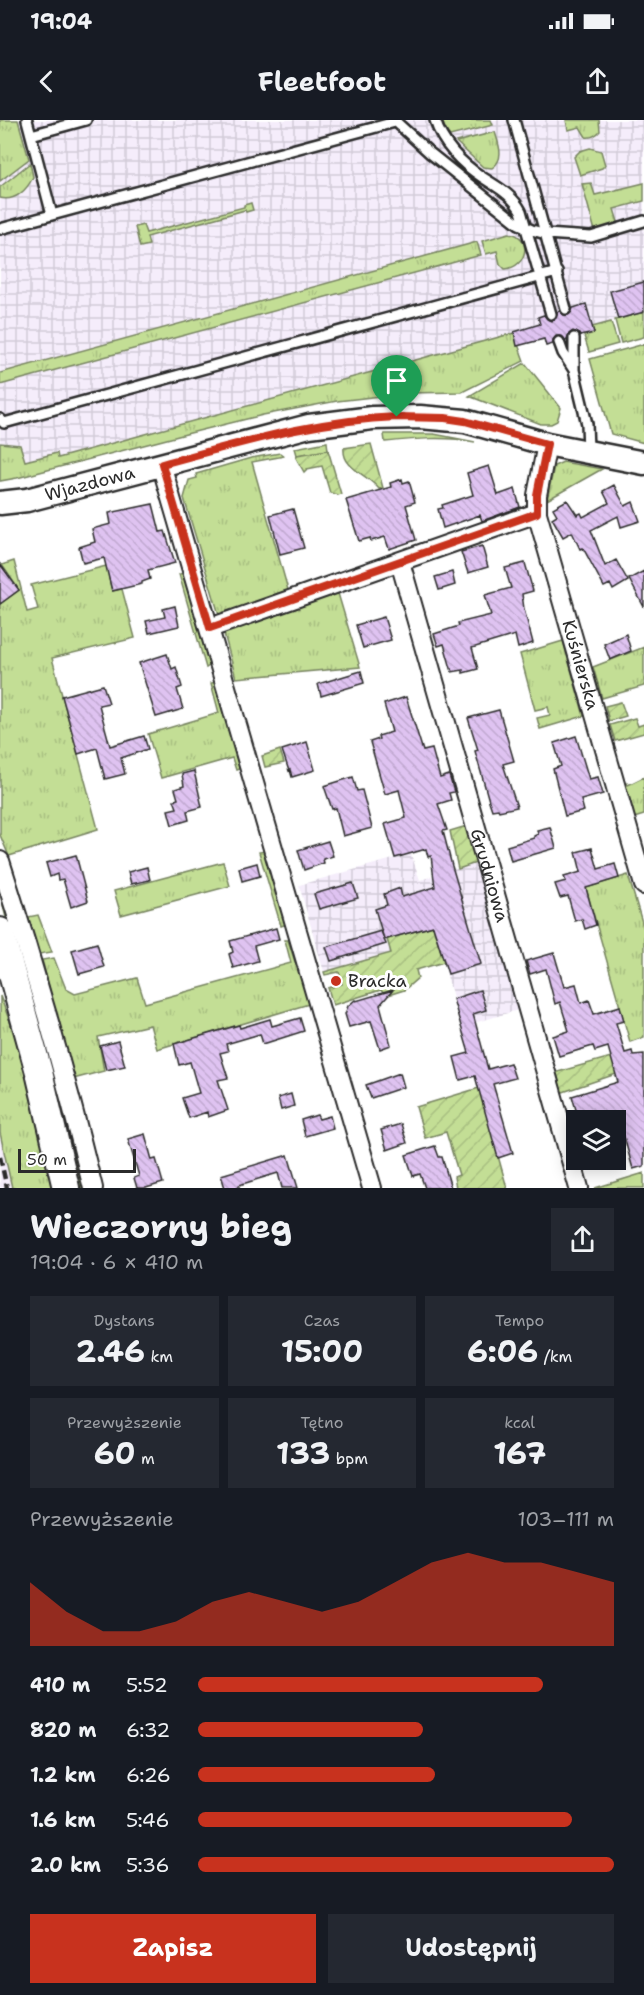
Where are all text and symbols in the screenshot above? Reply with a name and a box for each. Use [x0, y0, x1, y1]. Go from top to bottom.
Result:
text: 19:04 [30, 7, 92, 36]
text: Fleetfoot [258, 63, 386, 100]
icon: back [30, 65, 63, 98]
icon: share [581, 65, 614, 98]
pin [371, 355, 422, 417]
icon: arrive [380, 364, 413, 397]
street label: Wjazdowa [42, 460, 137, 507]
street label: Kuśnierska [556, 617, 605, 713]
street label: Grudniowa [465, 826, 514, 925]
place label: Bracka [348, 969, 407, 993]
marker: Bracka [329, 974, 343, 988]
map controls [566, 1110, 626, 1170]
button: layers [566, 1110, 626, 1170]
scale bar [18, 1146, 136, 1174]
text: 50 m [27, 1149, 67, 1170]
text: Wieczorny bieg [30, 1204, 292, 1249]
button: share [551, 1208, 614, 1271]
text: 19:04 · 6 × 410 m [30, 1249, 203, 1275]
text: Dystans [94, 1310, 155, 1331]
text: Czas [304, 1310, 340, 1331]
text: Tempo [495, 1310, 544, 1331]
text: 2.46 [76, 1331, 145, 1372]
text: 15:00 [281, 1331, 363, 1372]
text: 6:06 [467, 1331, 538, 1372]
text: km [145, 1346, 173, 1367]
text: /km [538, 1346, 572, 1367]
text: Przewyższenie [67, 1412, 182, 1433]
text: Tętno [301, 1412, 343, 1433]
text: kcal [504, 1412, 535, 1433]
text: 60 [94, 1433, 136, 1474]
text: 133 [276, 1433, 330, 1474]
text: 167 [493, 1433, 546, 1474]
text: m [136, 1448, 155, 1469]
text: bpm [330, 1448, 368, 1469]
text: Przewyższenie [30, 1506, 174, 1532]
text: 103–111 m [517, 1506, 614, 1532]
text: 410 m [30, 1672, 90, 1698]
text: 5:52 [126, 1672, 168, 1698]
text: 820 m [30, 1717, 96, 1743]
text: 6:32 [126, 1717, 170, 1743]
text: 1.2 km [30, 1762, 96, 1788]
text: 6:26 [126, 1762, 171, 1788]
text: 1.6 km [30, 1807, 96, 1833]
text: 5:46 [126, 1807, 169, 1833]
text: 2.0 km [30, 1852, 101, 1878]
text: 5:36 [126, 1852, 169, 1878]
button: Zapisz [30, 1914, 316, 1983]
button: Udostępnij [328, 1914, 614, 1983]

